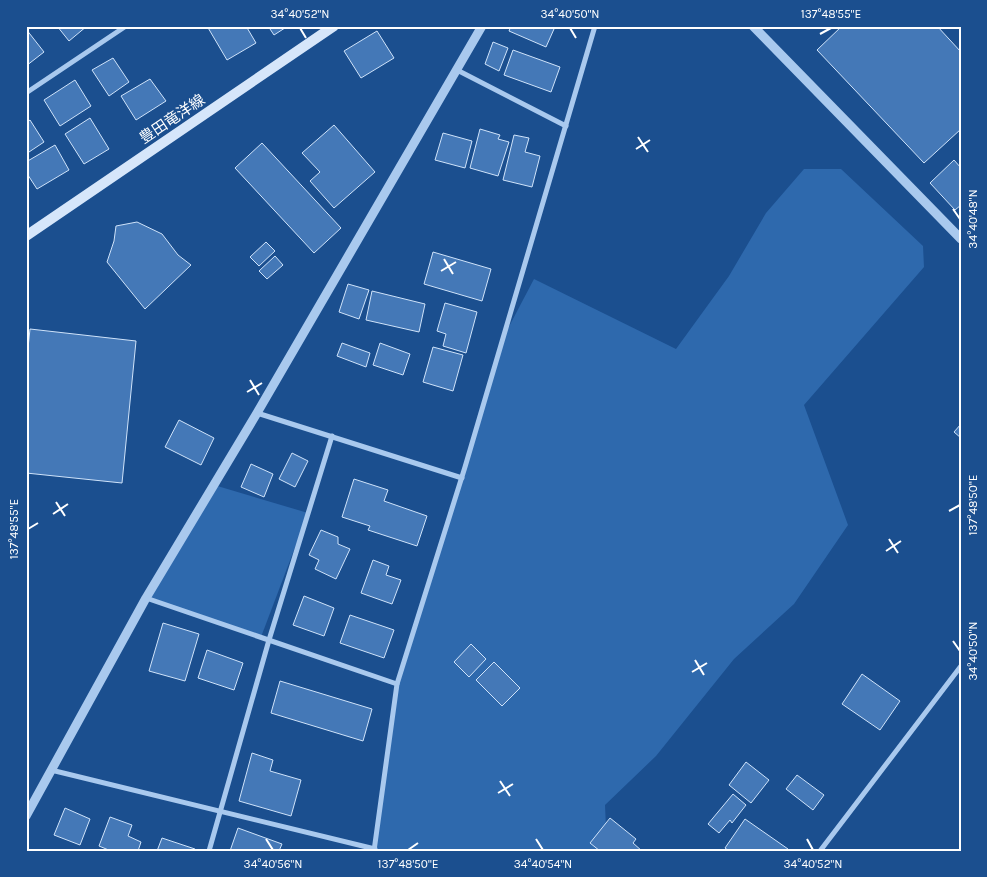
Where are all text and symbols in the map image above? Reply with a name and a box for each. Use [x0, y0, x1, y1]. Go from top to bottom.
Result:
text: 34°40'52"N [271, 7, 329, 21]
text: 34°40'50"N [540, 7, 600, 21]
text: 137°48'55"E [801, 7, 861, 21]
street label: 豊田竜洋線 [136, 91, 208, 147]
text: 34°40'48"N [966, 189, 980, 249]
text: 137°48'50"E [966, 475, 980, 535]
text: 137°48'55"E [7, 499, 21, 559]
text: 34°40'50"N [966, 621, 980, 681]
text: 34°40'56"N [244, 857, 302, 871]
text: 137°48'50"E [378, 857, 438, 871]
text: 34°40'54"N [514, 857, 572, 871]
text: 34°40'52"N [784, 857, 842, 871]

